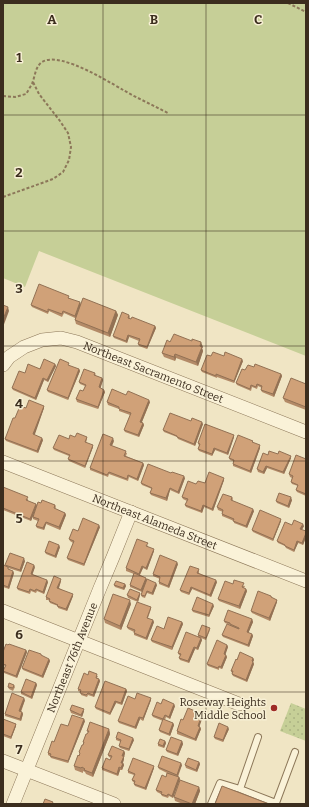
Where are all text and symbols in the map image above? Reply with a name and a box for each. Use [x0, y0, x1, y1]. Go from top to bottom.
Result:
text: A [47, 12, 57, 27]
text: B [150, 12, 158, 27]
text: C [254, 12, 262, 27]
text: 1 [16, 50, 22, 65]
text: 2 [15, 165, 23, 180]
text: 3 [15, 281, 23, 296]
street label: Northeast Sacramento Street [81, 339, 225, 406]
text: 4 [15, 396, 23, 411]
street label: Northeast Alameda Street [90, 492, 219, 552]
text: 5 [15, 511, 23, 526]
street label: Northeast 76th Avenue [45, 601, 100, 715]
text: 6 [15, 627, 23, 642]
place label: Roseway Heights Middle School [179, 696, 266, 722]
marker: Roseway Heights Middle School [269, 703, 279, 713]
text: 7 [16, 742, 23, 757]

